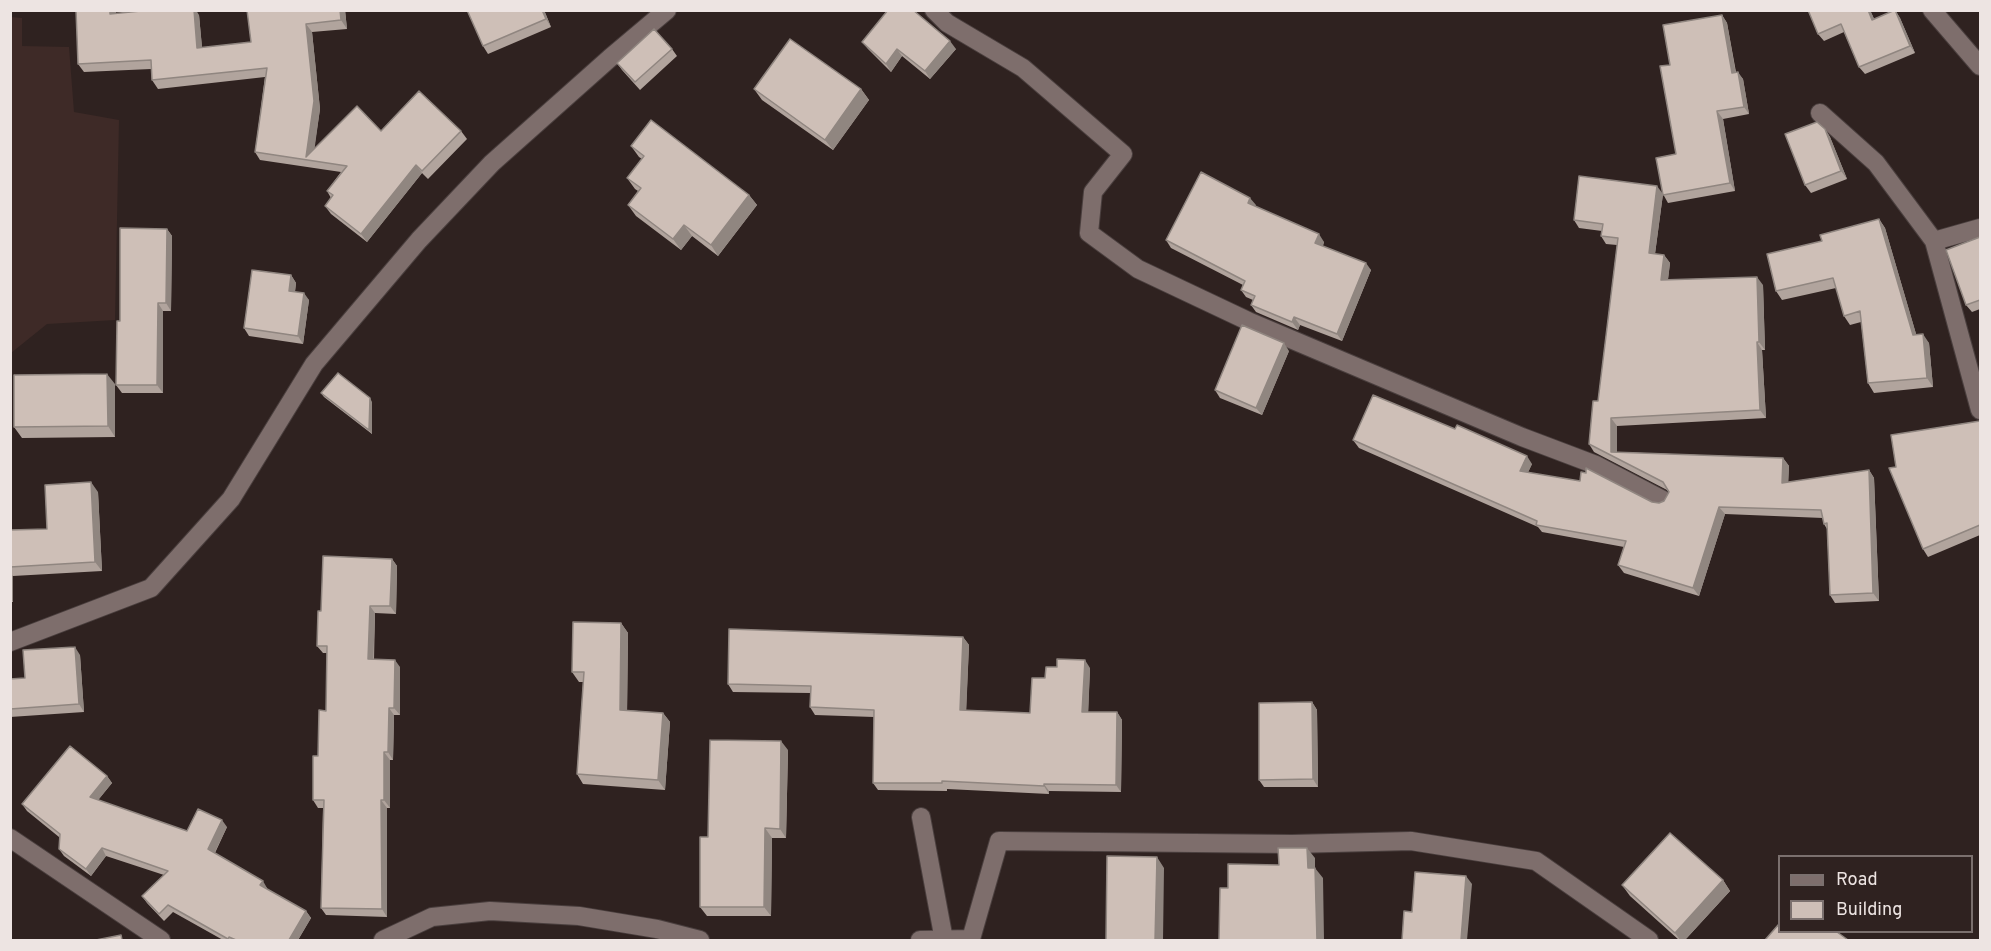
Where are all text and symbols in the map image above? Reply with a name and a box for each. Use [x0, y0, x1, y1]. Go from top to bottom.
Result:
legend [1778, 855, 1973, 933]
text: Road [1836, 869, 1878, 892]
text: Building [1836, 899, 1902, 922]

